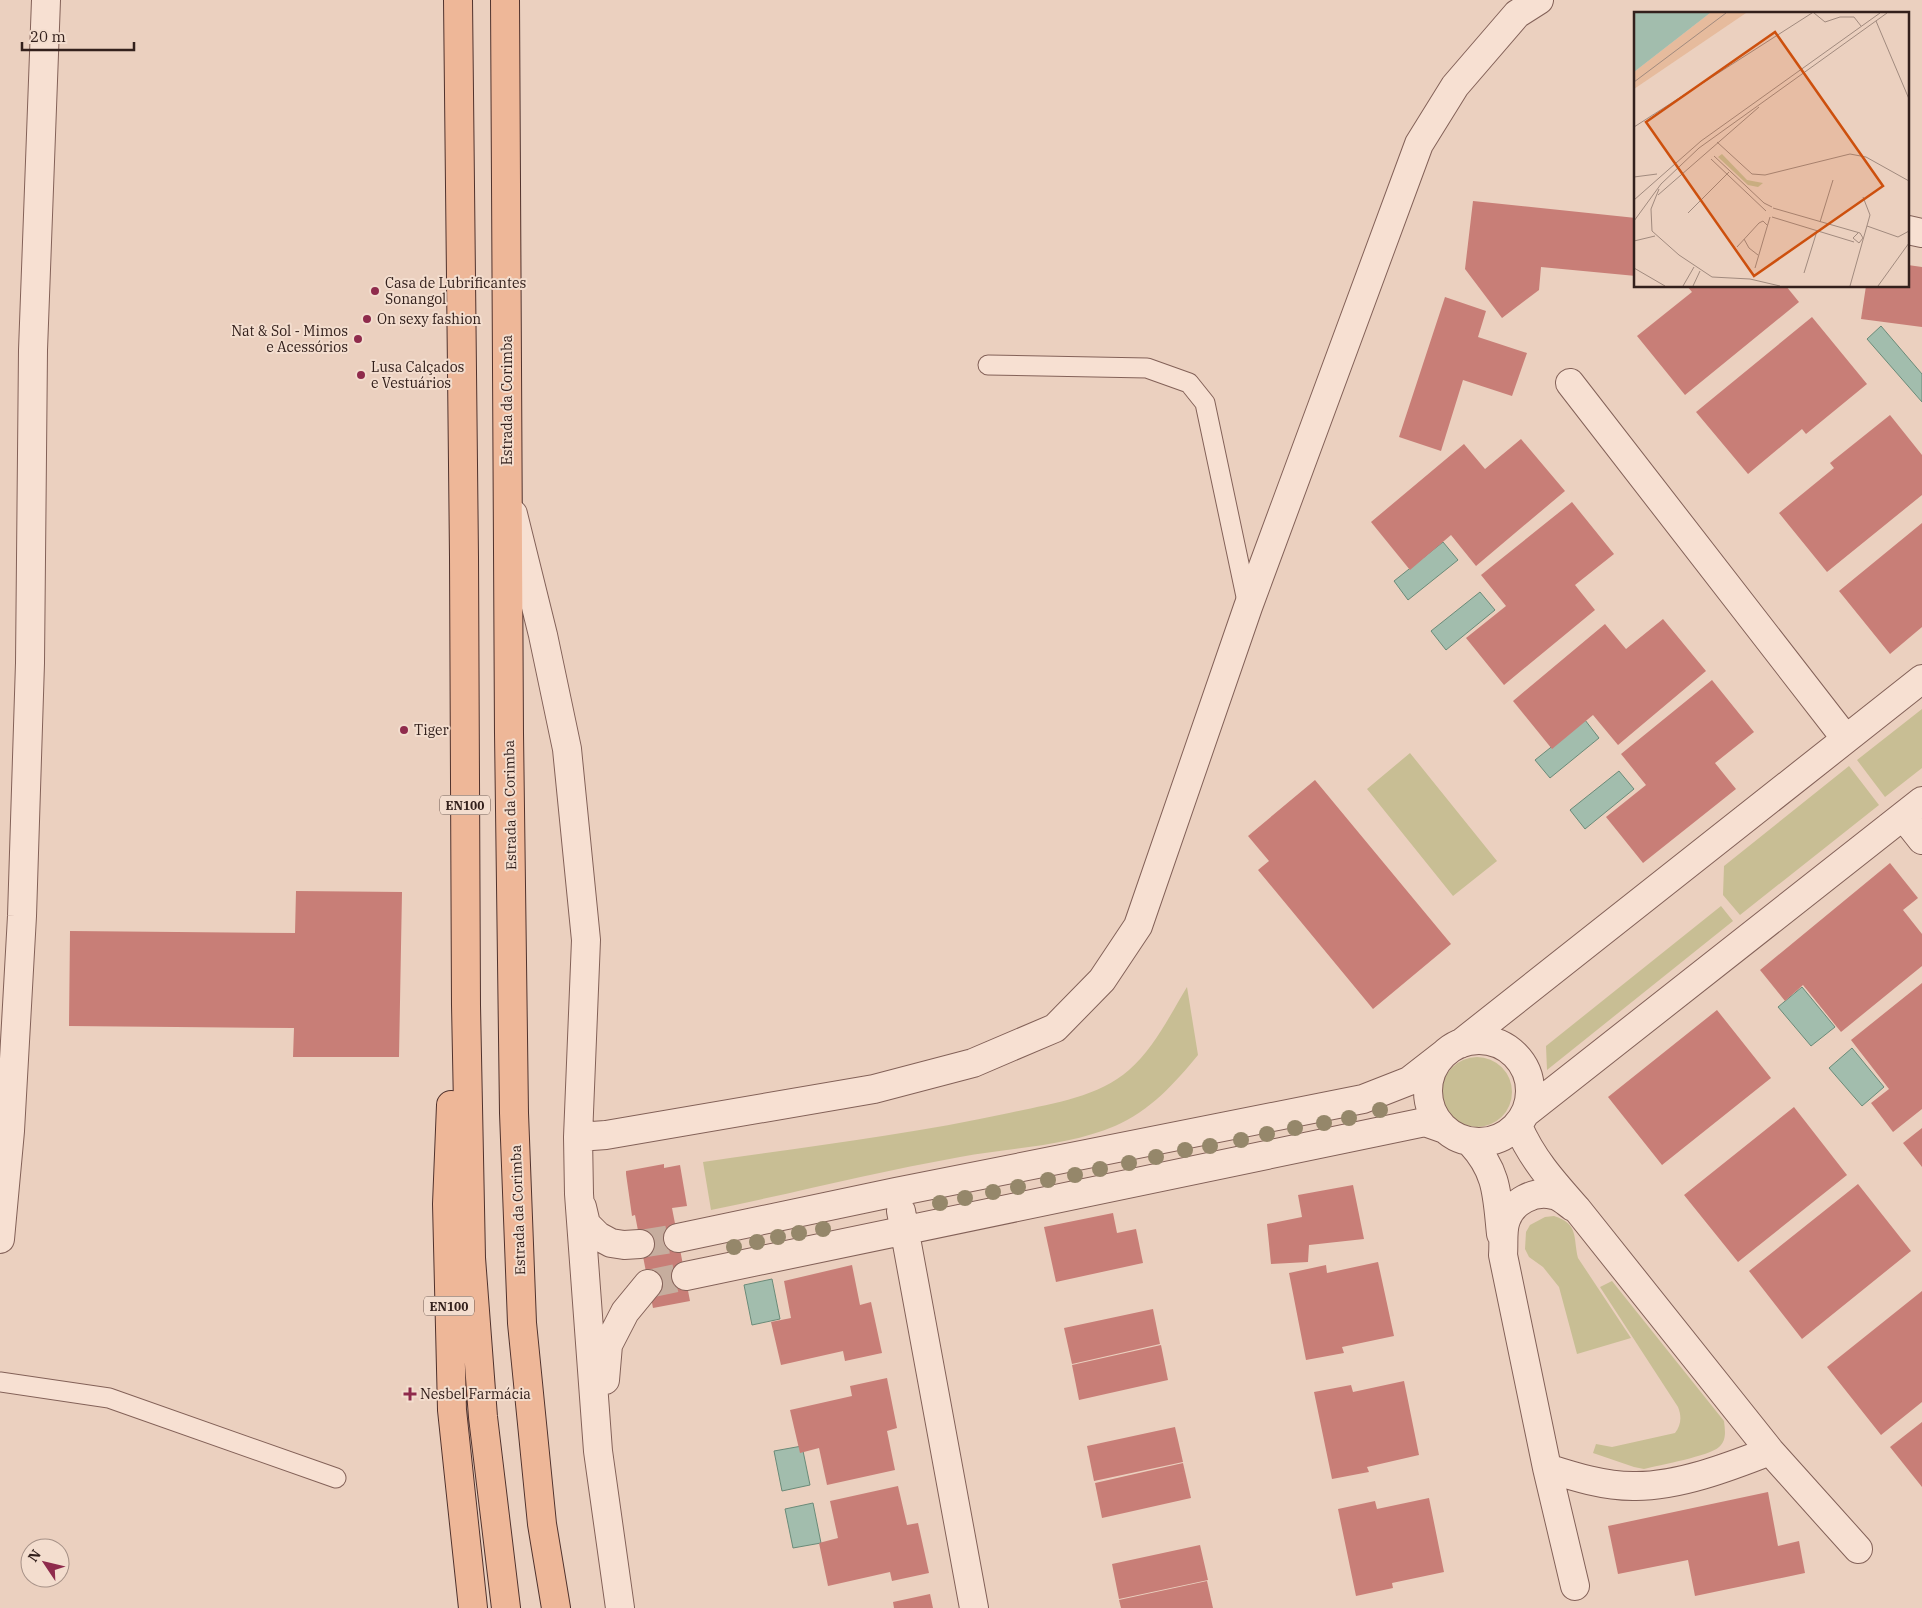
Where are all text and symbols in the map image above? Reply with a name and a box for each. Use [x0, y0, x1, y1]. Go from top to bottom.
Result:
inset map [1634, 12, 1910, 288]
scale bar [22, 20, 135, 52]
text: 20 m [30, 27, 66, 46]
place label: Casa de Lubrificantes Sonangol [385, 274, 526, 308]
marker: Casa de Lubrificantes Sonangol [369, 285, 381, 297]
place label: On sexy fashion [377, 310, 481, 328]
marker: On sexy fashion [361, 313, 373, 325]
place label: Nat & Sol - Mimos e Acessórios [231, 322, 348, 356]
marker: Nat & Sol - Mimos e Acessórios [352, 333, 364, 345]
street label: Estrada da Corimba [498, 335, 516, 465]
place label: Lusa Calçados e Vestuários [371, 358, 465, 392]
marker: Lusa Calçados e Vestuários [355, 369, 367, 381]
place label: Tiger [414, 721, 450, 739]
marker: Tiger [398, 724, 410, 736]
street label: Estrada da Corimba [500, 739, 520, 870]
road number: EN100 [440, 796, 490, 814]
street label: Estrada da Corimba [507, 1144, 529, 1275]
road number: EN100 [424, 1296, 474, 1315]
place label: Nesbel Farmácia [420, 1385, 531, 1403]
marker: Nesbel Farmácia [404, 1388, 416, 1400]
north arrow [20, 1538, 70, 1588]
text: N [24, 1546, 45, 1565]

